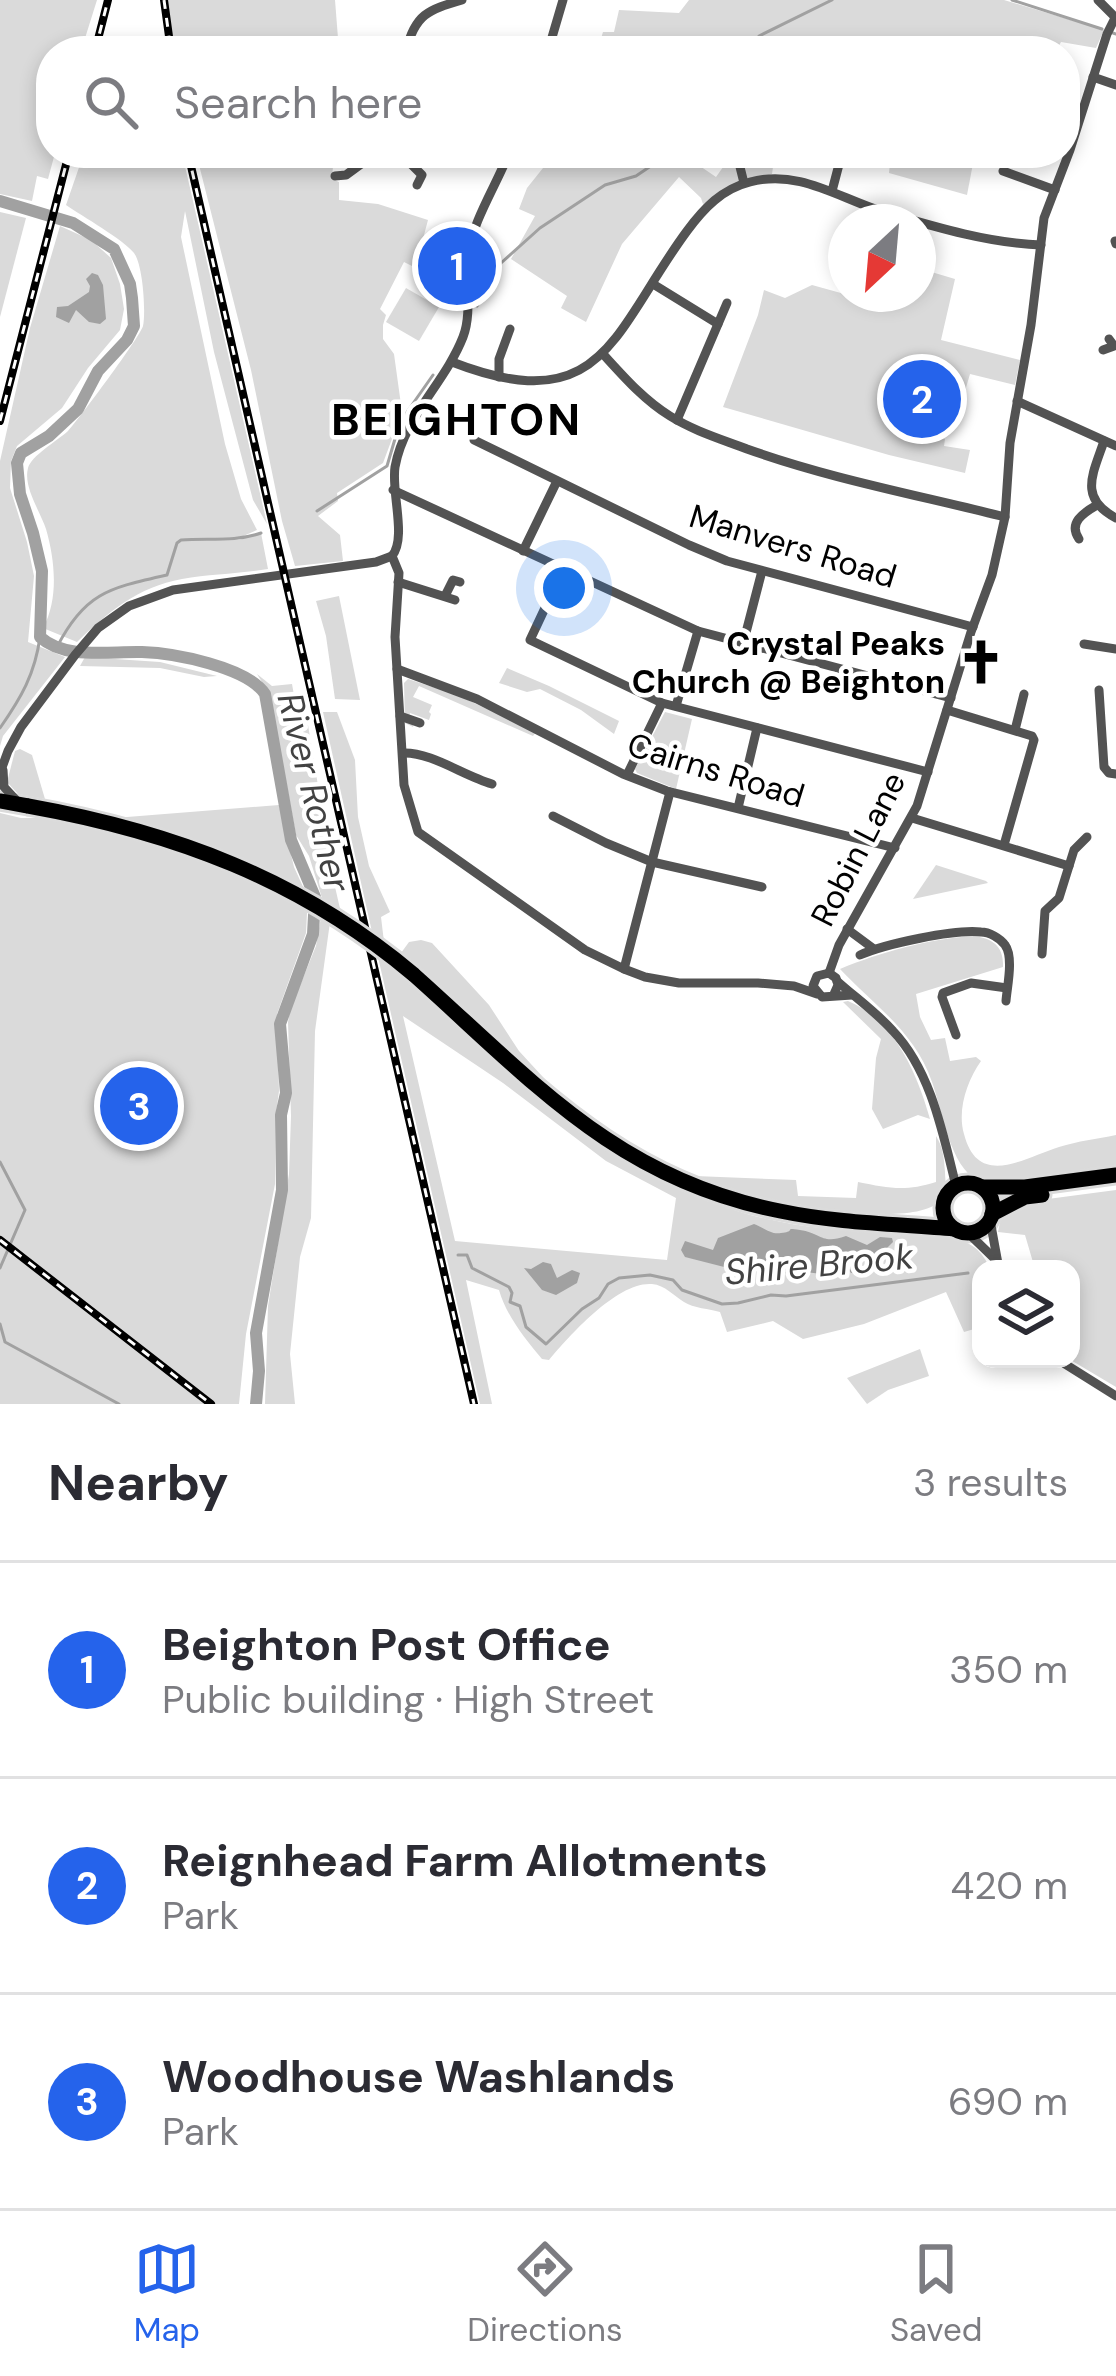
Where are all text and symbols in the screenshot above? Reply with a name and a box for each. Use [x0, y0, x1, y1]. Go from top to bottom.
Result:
search box [36, 36, 1080, 168]
icon: search [78, 69, 144, 135]
text: Search here [174, 73, 422, 132]
north arrow [828, 204, 936, 312]
pin: 1 [418, 221, 496, 311]
pin: 2 [883, 354, 961, 444]
district label: BEIGHTON [331, 390, 583, 449]
street label: Manvers Road [684, 494, 902, 598]
your location [534, 558, 594, 618]
place label: Crystal Peaks Church @ Beighton [632, 622, 945, 703]
church icon: Crystal Peaks Church @ Beighton [956, 637, 1006, 687]
water label: River Rother [267, 688, 362, 898]
street label: Cairns Road [622, 723, 810, 817]
street label: Robin Lane [801, 765, 915, 933]
pin: 3 [100, 1061, 178, 1151]
water label: Shire Brook [723, 1232, 916, 1296]
map controls [972, 1260, 1080, 1368]
button: layers [972, 1260, 1080, 1368]
text: Nearby [48, 1449, 229, 1516]
text: 3 results [913, 1457, 1068, 1508]
text: Beighton Post Office [162, 1615, 611, 1674]
text: 1 [80, 1644, 94, 1695]
text: 350 m [949, 1644, 1068, 1695]
text: Public building · High Street [162, 1674, 654, 1725]
text: Reignhead Farm Allotments [162, 1831, 768, 1890]
text: 2 [76, 1860, 98, 1911]
text: 420 m [950, 1860, 1068, 1911]
text: Park [162, 1890, 239, 1941]
text: Woodhouse Washlands [162, 2047, 675, 2106]
text: 3 [75, 2076, 99, 2127]
text: 690 m [948, 2076, 1068, 2127]
text: Park [162, 2106, 239, 2157]
tab: Map [134, 2236, 200, 2351]
tab: Directions [467, 2236, 623, 2351]
tab: Saved [890, 2236, 982, 2351]

